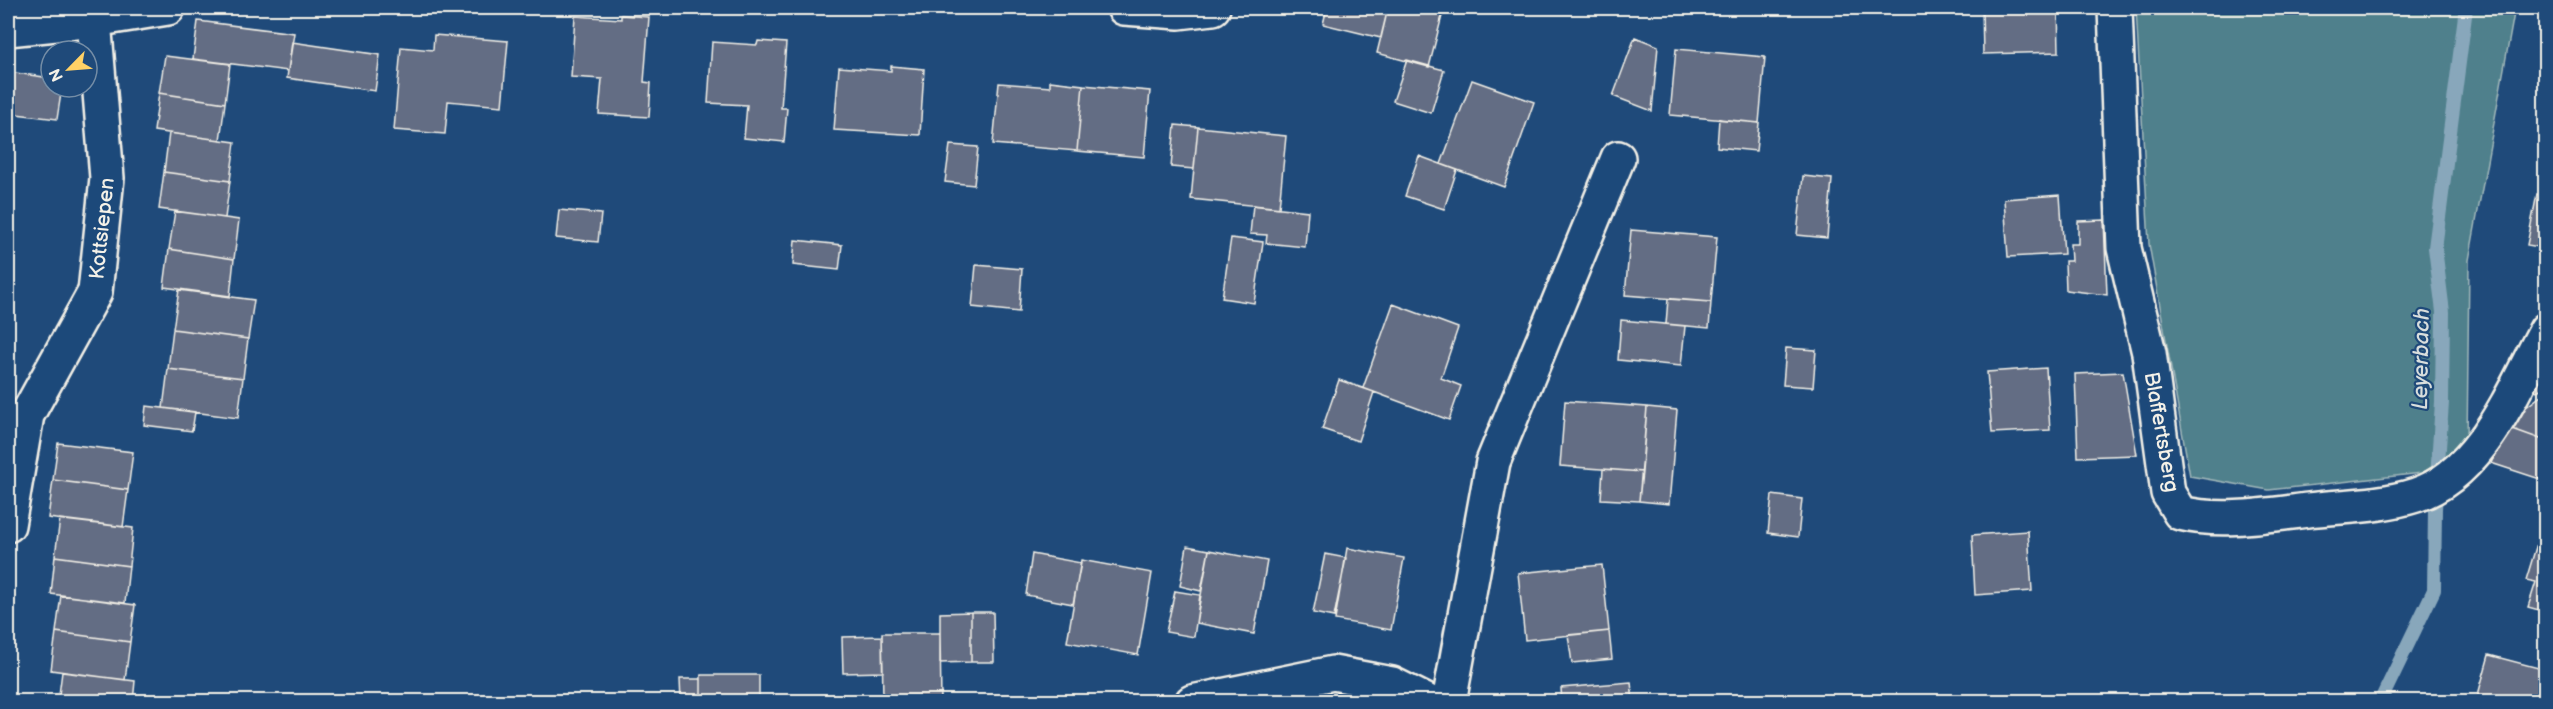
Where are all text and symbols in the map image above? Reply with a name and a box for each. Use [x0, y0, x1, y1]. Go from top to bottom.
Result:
north arrow [39, 39, 99, 99]
text: N [46, 65, 68, 84]
street label: Kottsiepen [84, 177, 120, 281]
water label: Leyerbach [2407, 308, 2436, 410]
street label: Blaffertsberg [2139, 370, 2184, 494]

